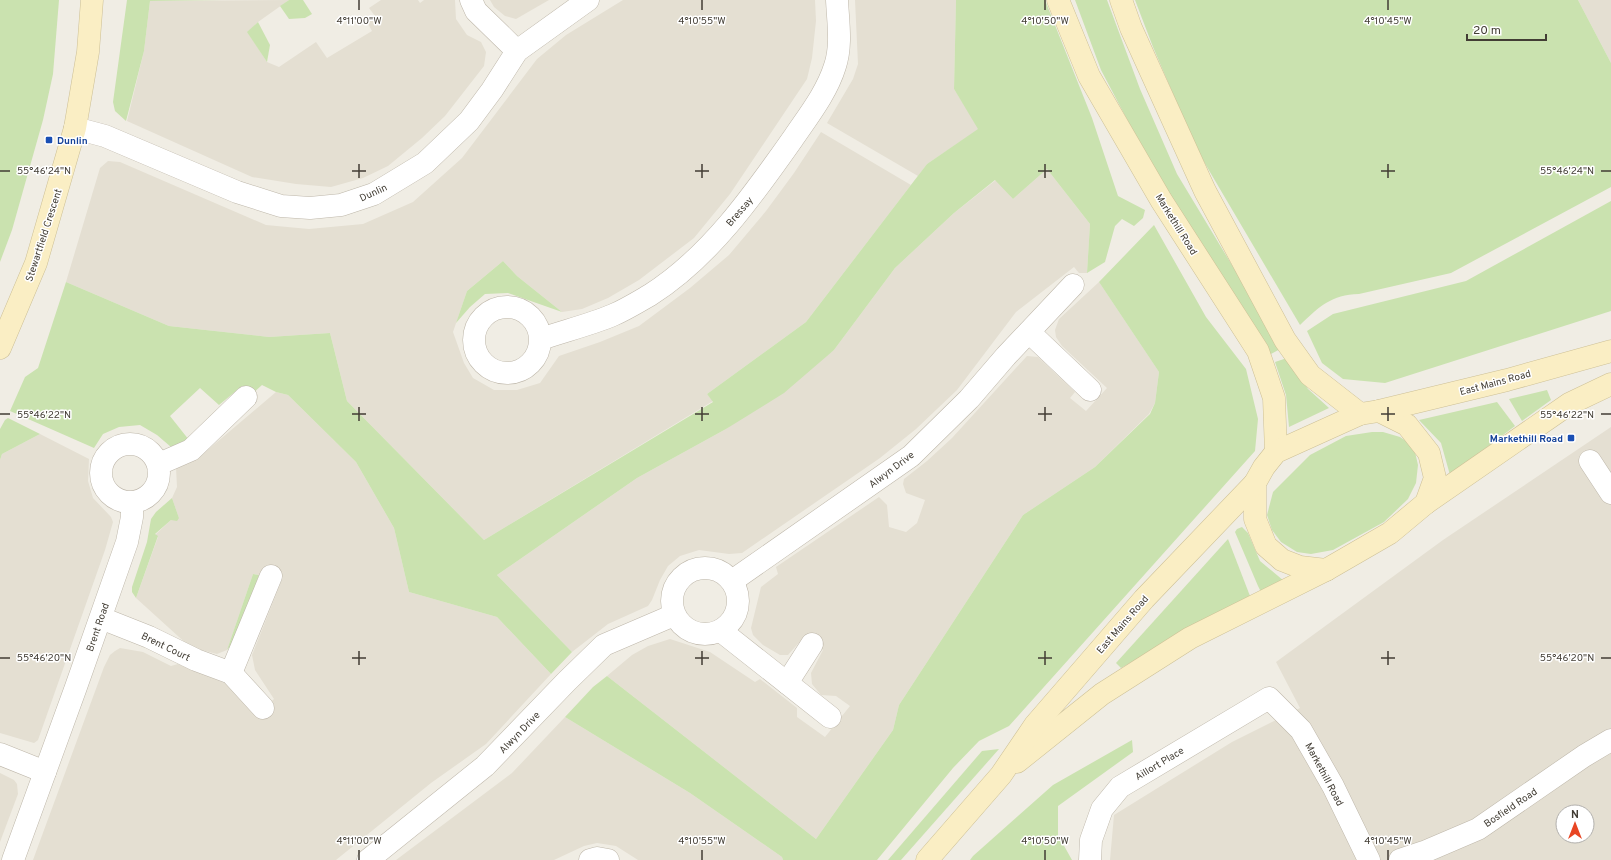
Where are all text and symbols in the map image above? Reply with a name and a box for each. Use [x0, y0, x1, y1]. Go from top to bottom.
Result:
text: 4°11'00"W [336, 15, 382, 28]
text: 4°10'55"W [678, 15, 726, 28]
text: 4°10'50"W [1021, 15, 1069, 28]
text: 4°10'45"W [1364, 15, 1412, 28]
scale bar [1467, 16, 1546, 42]
text: 20 m [1473, 23, 1501, 39]
marker: Dunlin [44, 135, 54, 145]
place label: Dunlin [57, 135, 88, 148]
text: 55°46'24"N [17, 165, 71, 178]
text: 55°46'24"N [1540, 165, 1594, 178]
street label: Dunlin [358, 181, 390, 205]
street label: Stewartfield Crescent [23, 187, 66, 283]
street label: Markethill Road [1152, 192, 1200, 258]
street label: Bressay [724, 194, 757, 230]
street label: East Mains Road [1458, 368, 1532, 399]
text: 55°46'22"N [17, 409, 71, 422]
text: 55°46'22"N [1540, 409, 1594, 422]
place label: Markethill Road [1490, 433, 1563, 446]
marker: Markethill Road [1566, 433, 1576, 443]
street label: Alwyn Drive [867, 449, 917, 492]
street label: East Mains Road [1094, 593, 1152, 657]
street label: Brent Road [84, 602, 113, 653]
street label: Brent Court [139, 630, 192, 665]
text: 55°46'20"N [17, 652, 71, 665]
text: 55°46'20"N [1540, 652, 1594, 665]
street label: Alwyn Drive [497, 709, 543, 757]
street label: Markethill Road [1302, 741, 1346, 809]
street label: Aillort Place [1133, 745, 1187, 784]
street label: Bosfield Road [1482, 786, 1540, 831]
north arrow [1555, 804, 1595, 844]
text: N [1571, 808, 1579, 822]
text: 4°11'00"W [336, 835, 382, 848]
text: 4°10'55"W [678, 835, 726, 848]
text: 4°10'50"W [1021, 835, 1069, 848]
text: 4°10'45"W [1364, 835, 1412, 848]

